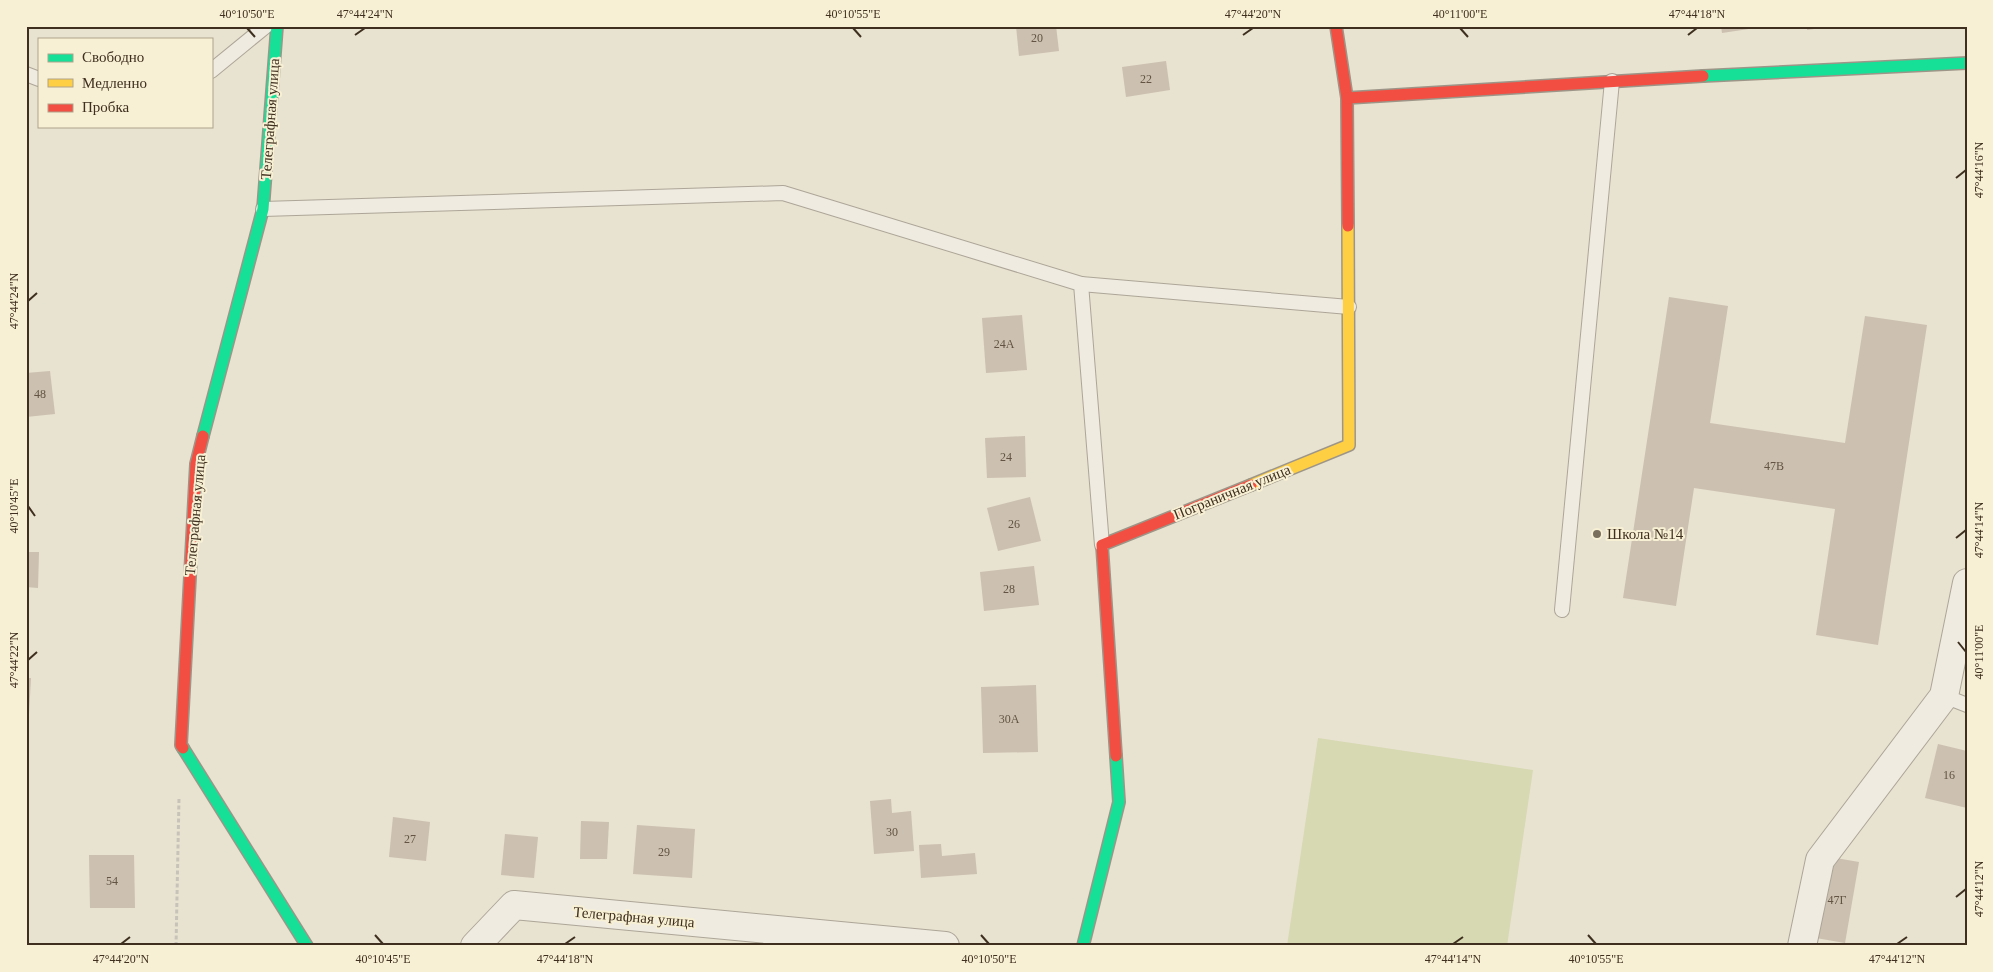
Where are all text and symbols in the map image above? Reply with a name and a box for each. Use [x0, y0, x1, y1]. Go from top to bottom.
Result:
text: 40°10'50"E [219, 7, 275, 21]
text: 47°44'24"N [337, 7, 394, 21]
text: 40°10'55"E [825, 7, 881, 21]
text: 47°44'20"N [1225, 7, 1282, 21]
text: 40°11'00"E [1433, 7, 1487, 21]
text: 47°44'18"N [1669, 7, 1726, 21]
house number: 20 [1031, 31, 1043, 45]
legend [38, 38, 212, 128]
text: Свободно [82, 49, 144, 65]
street label: Телеграфная улица [258, 57, 282, 180]
house number: 22 [1140, 72, 1152, 86]
text: Медленно [82, 75, 147, 91]
text: Пробка [82, 99, 130, 115]
text: 47°44'16"N [1972, 141, 1986, 198]
text: 47°44'24"N [7, 272, 21, 329]
house number: 24А [994, 337, 1015, 351]
house number: 48 [34, 387, 46, 401]
house number: 24 [1000, 450, 1012, 464]
street label: Телеграфная улица [182, 453, 208, 576]
house number: 47В [1764, 459, 1784, 473]
street label: Пограничная улица [1171, 461, 1293, 523]
text: 40°10'45"E [7, 478, 21, 534]
text: 47°44'14"N [1972, 501, 1986, 558]
house number: 26 [1008, 517, 1020, 531]
place label: Школа №14 [1607, 526, 1684, 542]
marker: Школа №14 [1591, 528, 1603, 540]
house number: 28 [1003, 582, 1015, 596]
text: 40°11'00"E [1972, 625, 1986, 679]
text: 47°44'22"N [7, 631, 21, 688]
house number: 30А [999, 712, 1020, 726]
house number: 16 [1943, 768, 1955, 782]
house number: 30 [886, 825, 898, 839]
house number: 27 [404, 832, 416, 846]
house number: 29 [658, 845, 670, 859]
text: 47°44'12"N [1972, 860, 1986, 917]
house number: 54 [106, 874, 118, 888]
house number: 47Г [1828, 893, 1847, 907]
street label: Телеграфная улица [573, 904, 696, 930]
text: 47°44'20"N [93, 952, 150, 966]
text: 40°10'45"E [355, 952, 411, 966]
text: 47°44'18"N [537, 952, 594, 966]
text: 40°10'50"E [961, 952, 1017, 966]
text: 47°44'14"N [1425, 952, 1482, 966]
text: 40°10'55"E [1568, 952, 1624, 966]
text: 47°44'12"N [1869, 952, 1926, 966]

